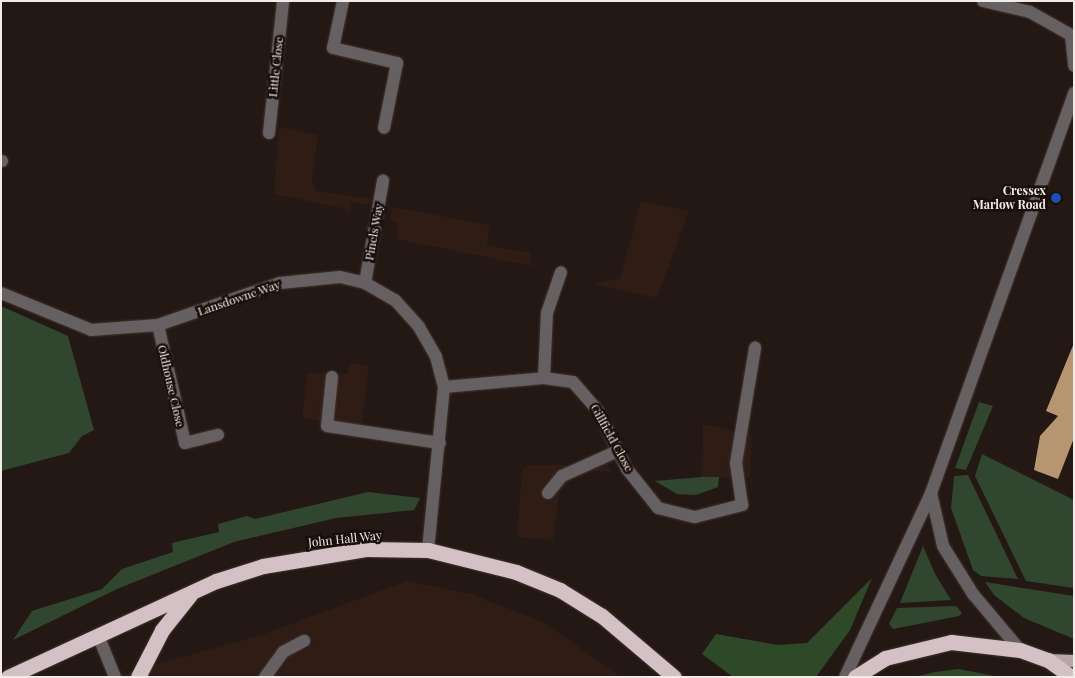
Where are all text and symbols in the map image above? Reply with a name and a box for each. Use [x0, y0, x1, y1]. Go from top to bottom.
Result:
street label: Little Close [266, 36, 286, 98]
place label: Cressex Marlow Road [972, 184, 1046, 212]
marker: Cressex Marlow Road [1050, 192, 1062, 204]
street label: Pinels Way [362, 202, 386, 262]
street label: Lansdowne Way [196, 277, 282, 319]
street label: Oldhouse Close [155, 344, 187, 428]
street label: Gillfield Close [587, 402, 637, 474]
street label: John Hall Way [307, 528, 383, 550]

